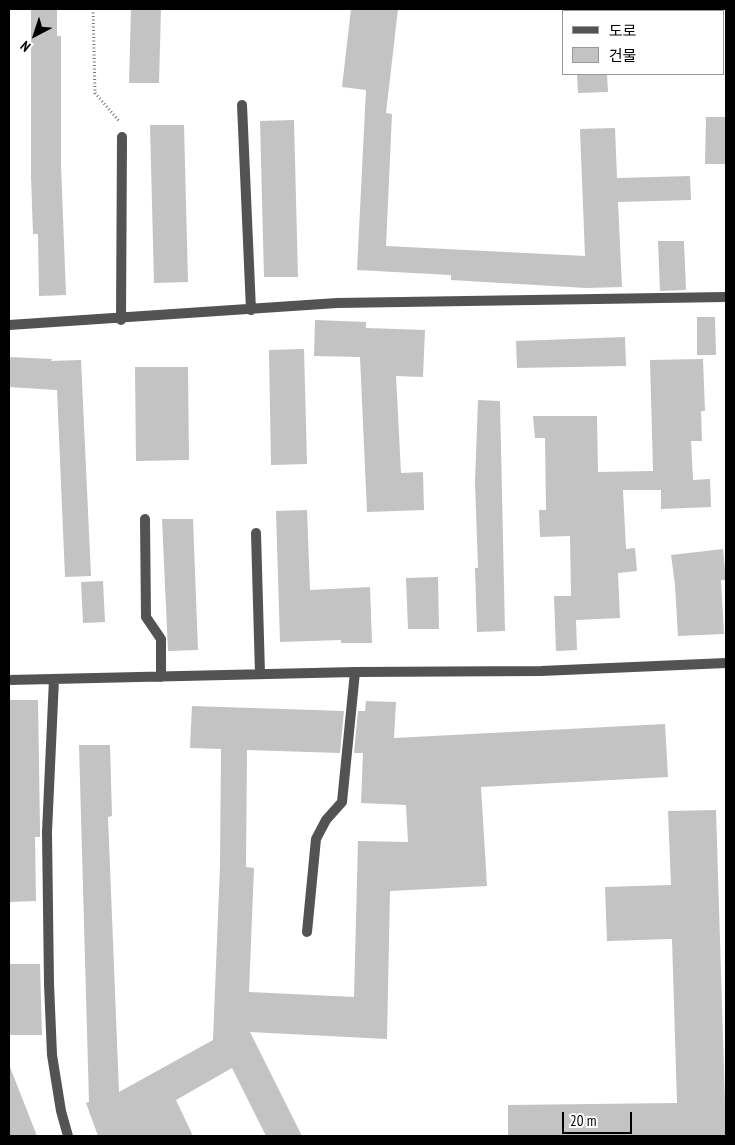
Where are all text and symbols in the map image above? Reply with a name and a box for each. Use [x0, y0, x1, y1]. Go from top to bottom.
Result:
north arrow [10, 10, 60, 60]
legend [562, 10, 725, 75]
text: 도로 [609, 21, 637, 40]
text: N [17, 37, 34, 56]
text: 건물 [609, 46, 637, 65]
scale bar [565, 1102, 635, 1134]
text: 20 m [570, 1111, 596, 1130]

